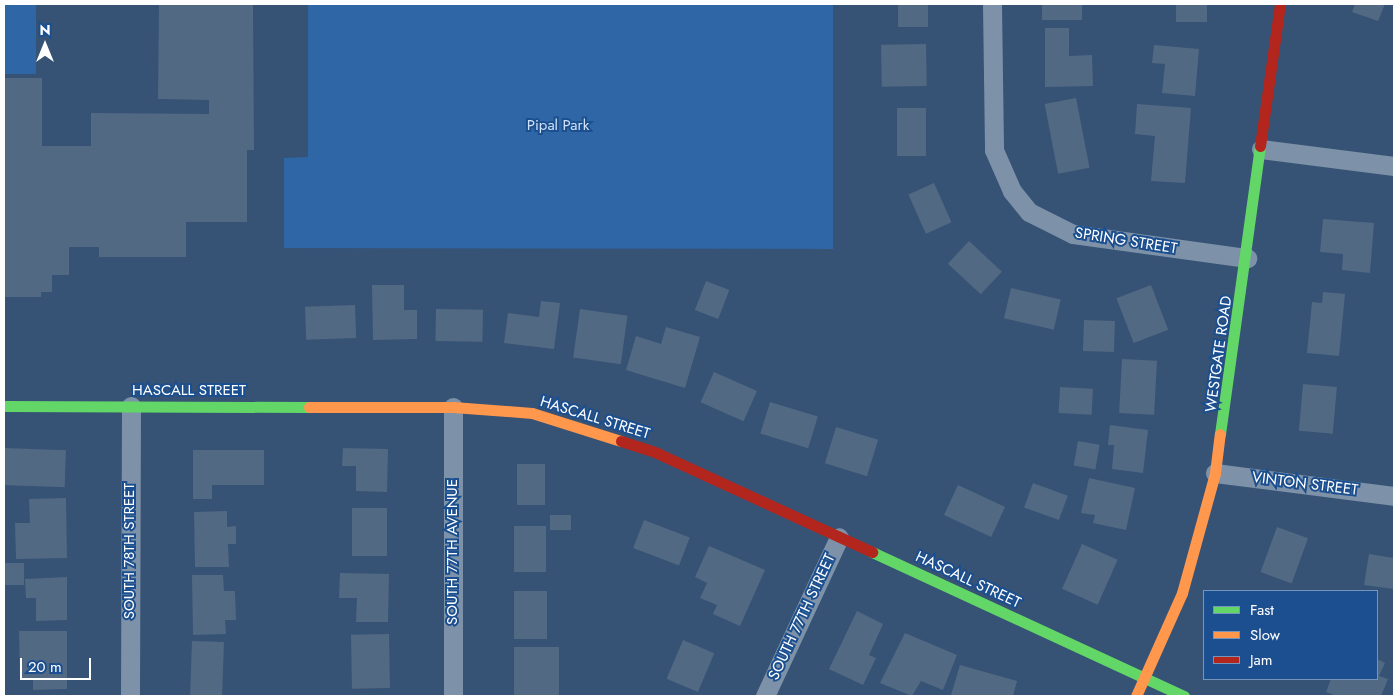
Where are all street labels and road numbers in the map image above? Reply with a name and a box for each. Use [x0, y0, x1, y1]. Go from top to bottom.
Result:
street label: SPRING STREET [1074, 224, 1178, 258]
street label: WESTGATE ROAD [1202, 295, 1236, 413]
street label: HASCALL STREET [132, 382, 246, 400]
street label: HASCALL STREET [538, 393, 652, 443]
street label: VINTON STREET [1251, 469, 1359, 499]
street label: SOUTH 77TH AVENUE [444, 479, 462, 625]
street label: SOUTH 78TH STREET [121, 483, 139, 619]
street label: HASCALL STREET [913, 548, 1023, 612]
street label: SOUTH 77TH STREET [765, 551, 839, 683]

